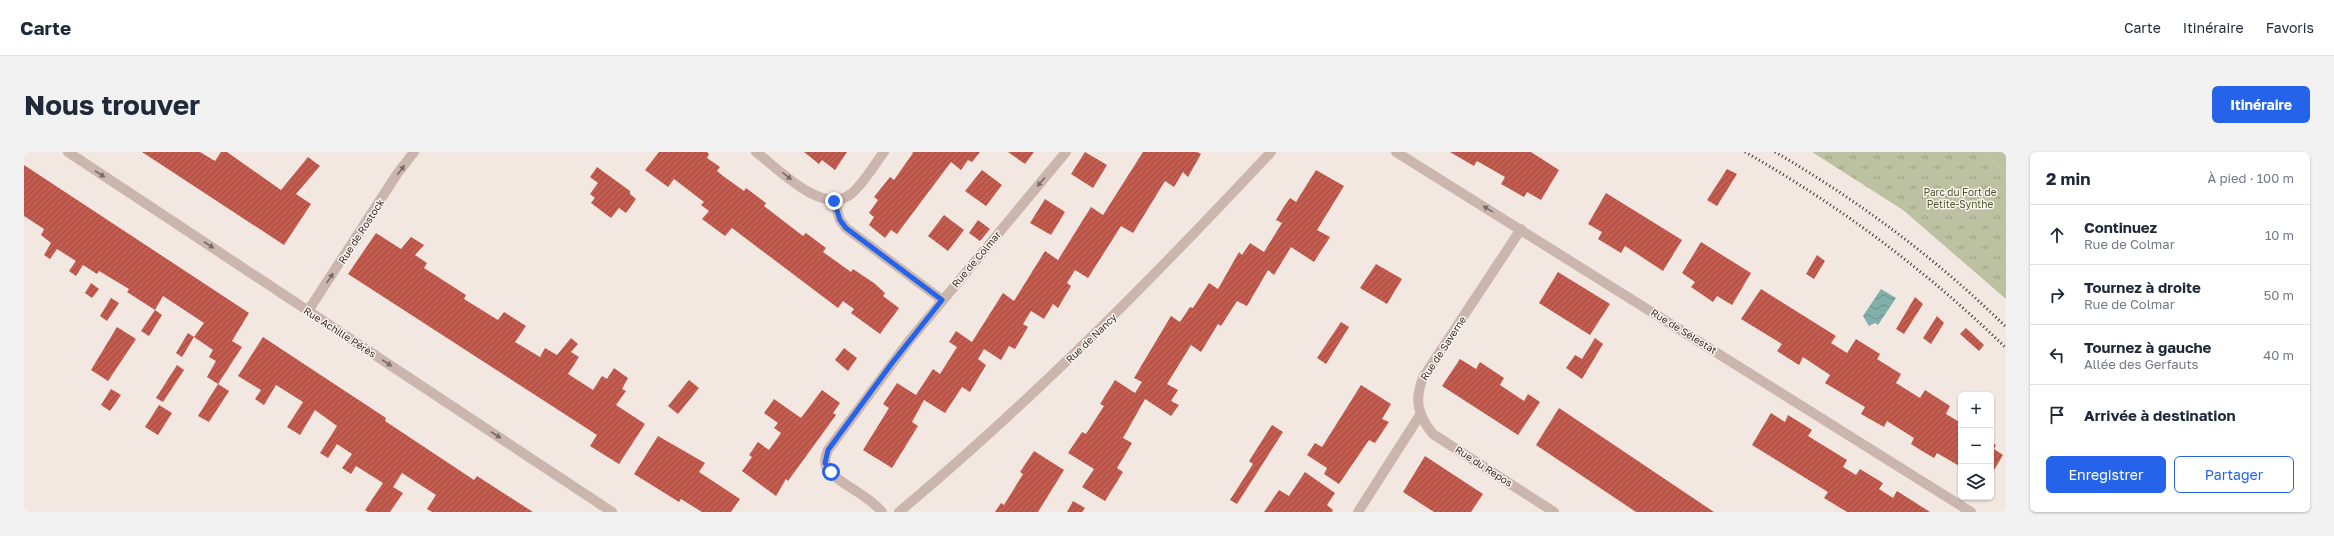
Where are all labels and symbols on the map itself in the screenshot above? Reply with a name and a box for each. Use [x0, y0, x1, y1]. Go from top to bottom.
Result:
one-way arrow [397, 164, 405, 175]
one-way arrow [94, 170, 106, 177]
one-way arrow [782, 172, 793, 180]
one-way arrow [1036, 177, 1045, 187]
park label: Parc du Fort de Petite-Synthe [1924, 186, 1997, 210]
route end [825, 192, 843, 210]
street label: Rue de Rostock [336, 196, 387, 266]
one-way arrow [1482, 205, 1494, 212]
street label: Rue de Colmar [949, 228, 1003, 290]
one-way arrow [204, 241, 214, 249]
one-way arrow [326, 273, 333, 284]
street label: Rue Achille Pérès [302, 304, 378, 360]
street label: Rue de Sélestat [1649, 306, 1719, 356]
street label: Rue de Nancy [1063, 311, 1119, 365]
street label: Rue de Saverne [1418, 313, 1468, 382]
one-way arrow [382, 359, 392, 367]
one-way arrow [490, 431, 501, 439]
street label: Rue du Repos [1453, 443, 1515, 489]
route start [822, 463, 840, 481]

